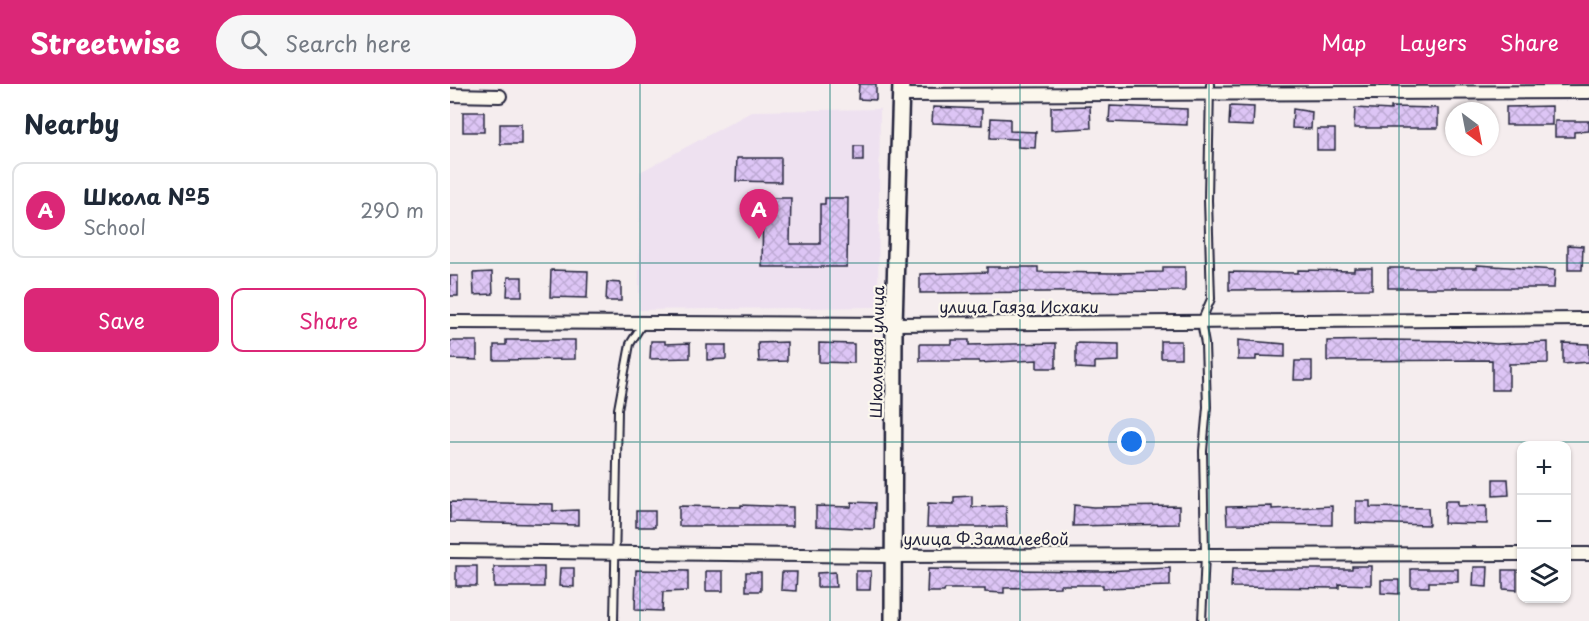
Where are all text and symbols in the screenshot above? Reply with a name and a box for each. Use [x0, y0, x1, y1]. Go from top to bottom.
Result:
search box [216, 15, 636, 69]
text: Streetwise [30, 21, 180, 64]
icon: search [237, 26, 270, 59]
text: Search here [285, 26, 411, 59]
text: Map [1322, 26, 1366, 58]
text: Layers [1399, 26, 1467, 58]
text: Share [1500, 26, 1559, 58]
north arrow [1445, 102, 1499, 156]
text: Nearby [24, 104, 119, 143]
text: Школа №5 [83, 179, 210, 212]
pin: A [740, 190, 778, 239]
text: A [38, 195, 53, 225]
text: 290 m [360, 195, 424, 225]
text: School [83, 212, 146, 242]
street label: Школьная улица [863, 285, 889, 419]
button: Save [24, 288, 219, 352]
button: Share [231, 288, 426, 352]
street label: улица Гаяза Исхаки [939, 294, 1099, 318]
your location [1117, 427, 1146, 456]
map controls [1517, 441, 1571, 603]
button: + [1517, 441, 1571, 495]
button: − [1517, 495, 1571, 549]
street label: улица Ф.Замалеевой [903, 526, 1069, 550]
button: layers [1517, 549, 1571, 603]

